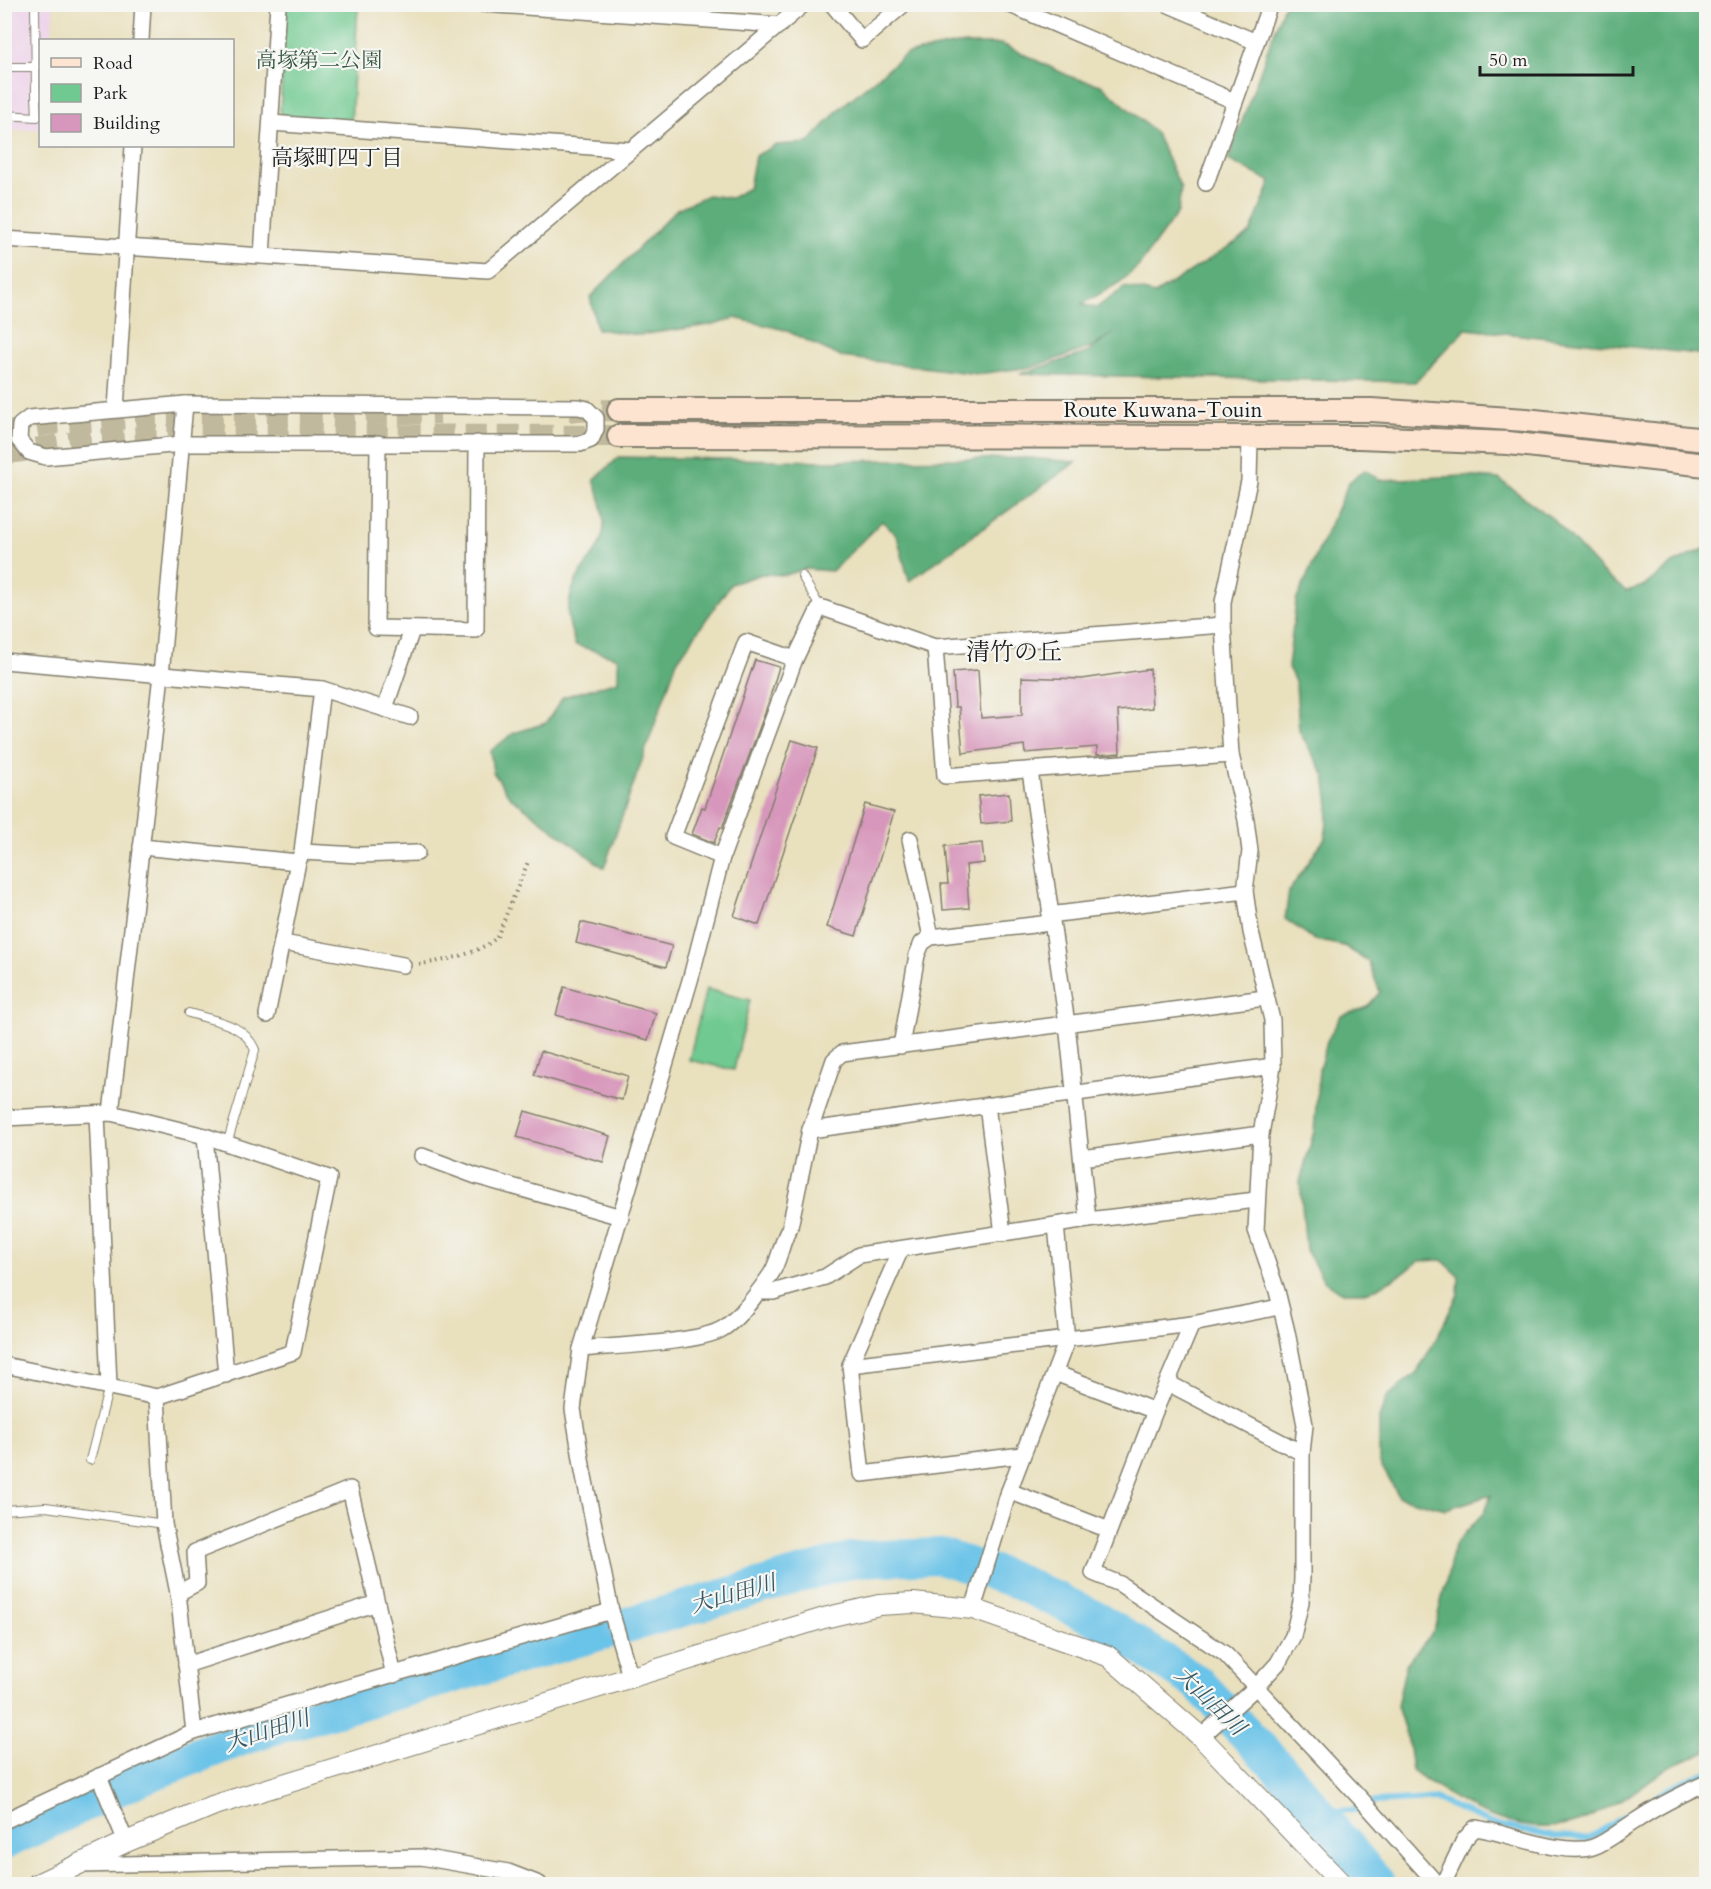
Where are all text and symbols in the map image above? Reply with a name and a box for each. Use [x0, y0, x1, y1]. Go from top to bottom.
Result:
legend [39, 39, 234, 147]
scale bar [1480, 39, 1633, 77]
park label: 高塚第二公園 [256, 46, 382, 75]
text: 50 m [1489, 48, 1528, 73]
text: Road [93, 51, 133, 76]
text: Park [93, 81, 128, 106]
text: Building [93, 111, 161, 136]
district label: 高塚町四丁目 [271, 143, 403, 173]
street label: Route Kuwana-Touin [1064, 396, 1262, 425]
district label: 清竹の丘 [966, 636, 1062, 669]
water label: 大山田川 [687, 1567, 781, 1621]
water label: 大山田川 [1168, 1660, 1254, 1744]
water label: 大山田川 [221, 1703, 315, 1759]

